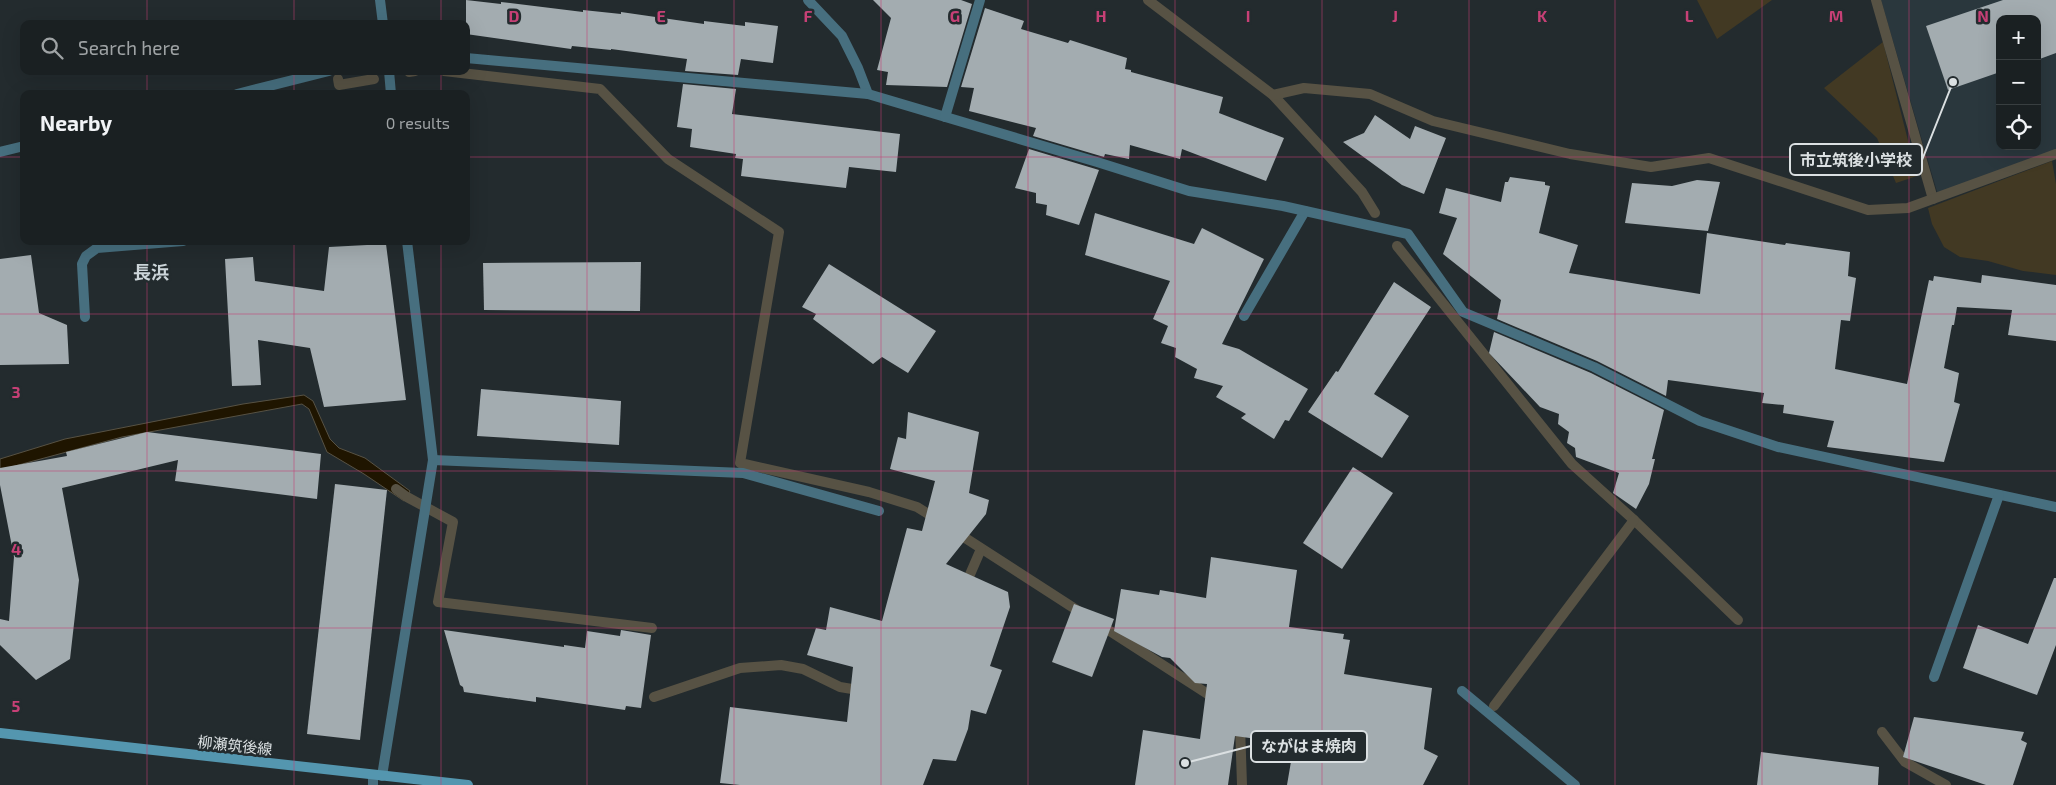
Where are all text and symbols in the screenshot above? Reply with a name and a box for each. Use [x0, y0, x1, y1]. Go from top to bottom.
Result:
text: D [509, 6, 520, 25]
text: E [656, 6, 666, 25]
text: F [804, 6, 813, 25]
text: G [950, 6, 960, 25]
text: H [1095, 6, 1107, 25]
text: I [1246, 6, 1250, 25]
text: J [1392, 6, 1398, 25]
text: K [1537, 6, 1548, 25]
text: L [1685, 6, 1694, 25]
text: M [1829, 6, 1843, 25]
text: N [1977, 6, 1989, 25]
map controls [1996, 15, 2041, 150]
button: + [1996, 15, 2041, 60]
search box [20, 20, 470, 75]
icon: search [38, 34, 66, 62]
text: Search here [78, 36, 180, 59]
button: − [1996, 60, 2041, 105]
button: locate [1996, 105, 2041, 150]
text: Nearby [40, 110, 112, 135]
text: 0 results [386, 113, 450, 132]
callout: 市立筑後小学校 [1790, 144, 1922, 175]
text: 市立筑後小学校 [1800, 150, 1912, 169]
district label: 長浜 [133, 261, 169, 283]
text: 3 [11, 382, 21, 401]
text: 4 [11, 539, 21, 558]
text: 5 [12, 696, 21, 715]
callout: ながはま焼肉 [1251, 731, 1367, 762]
street label: 柳瀬筑後線 [197, 732, 273, 758]
text: ながはま焼肉 [1261, 736, 1357, 755]

